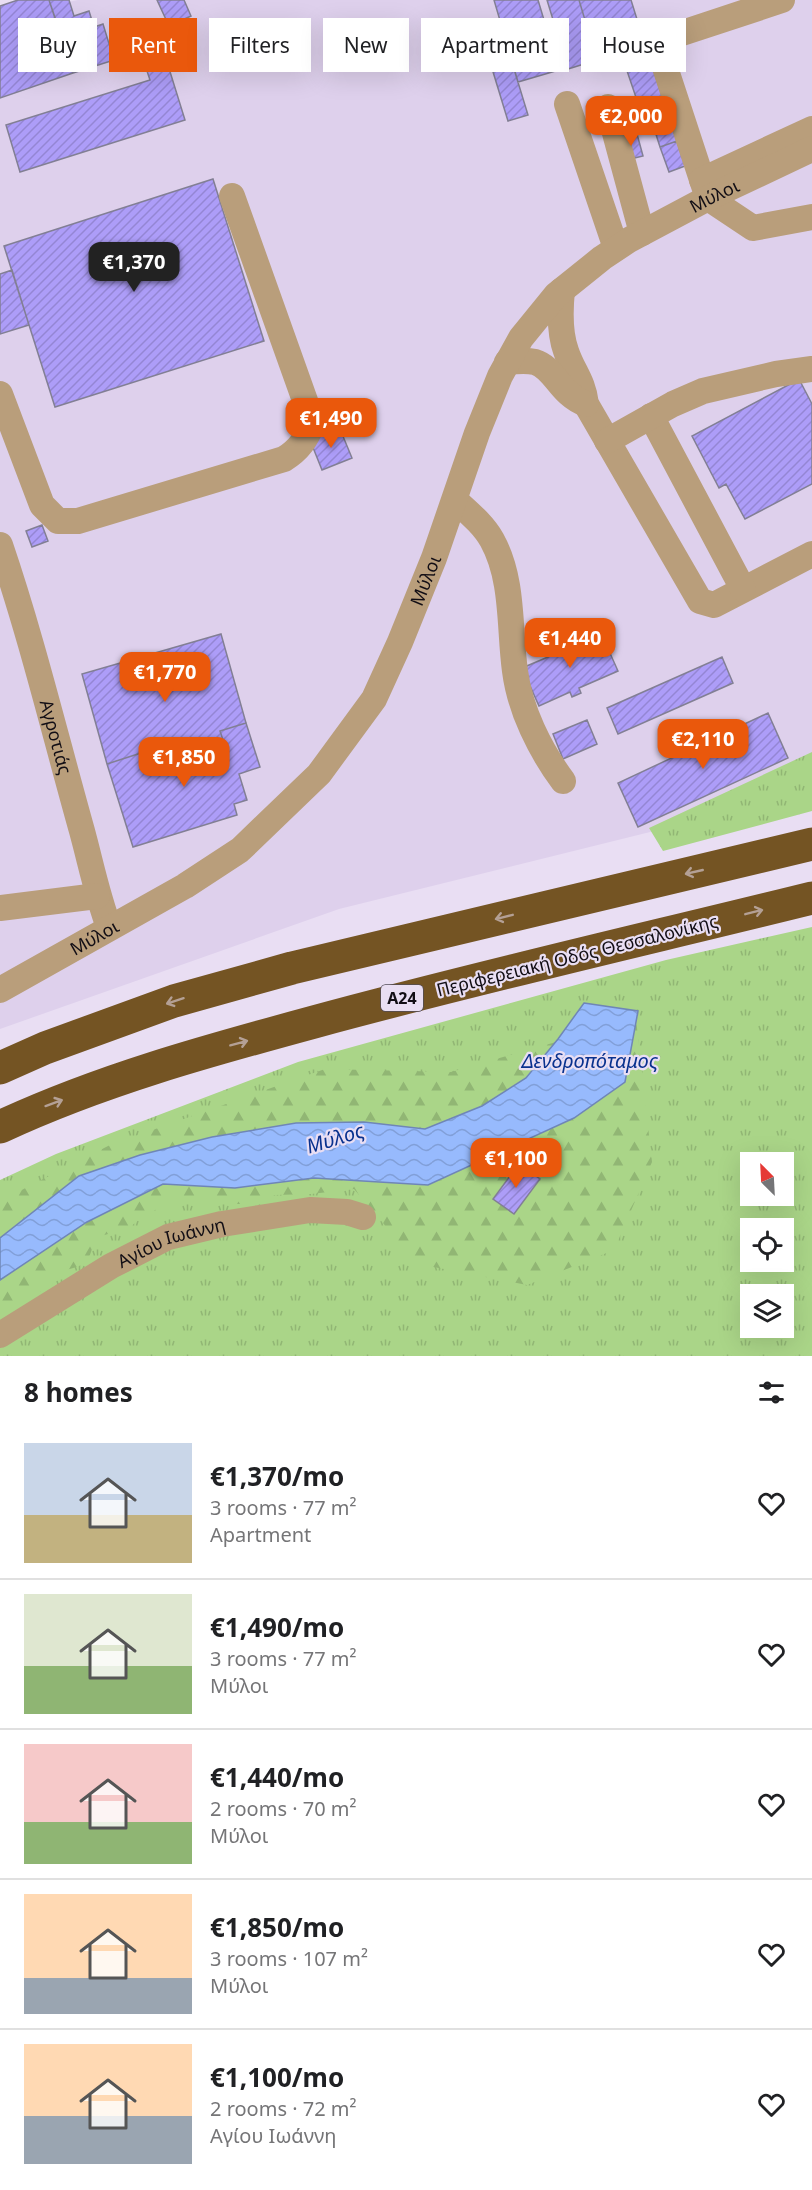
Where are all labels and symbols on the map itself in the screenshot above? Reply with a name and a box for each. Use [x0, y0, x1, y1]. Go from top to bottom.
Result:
pin: €2,000 [582, 96, 680, 147]
street label: Μύλοι [685, 173, 743, 218]
pin: €1,370 [85, 242, 183, 293]
pin: €1,490 [282, 398, 380, 449]
street label: Μύλοι [404, 551, 446, 609]
pin: €1,440 [521, 618, 619, 669]
pin: €1,770 [116, 652, 214, 703]
street label: Αγροτιάς [35, 697, 78, 777]
pin: €2,110 [654, 719, 752, 770]
pin: €1,850 [135, 737, 233, 788]
one-way arrow [684, 866, 703, 878]
one-way arrow [744, 906, 763, 918]
street label: Περιφερειακή Οδός Θεσσαλονίκης [434, 908, 720, 1002]
one-way arrow [495, 912, 514, 924]
street label: Μύλοι [65, 914, 123, 960]
road number: Α24 [381, 985, 423, 1011]
one-way arrow [166, 996, 185, 1007]
one-way arrow [229, 1037, 248, 1048]
water label: Δενδροπόταμος [521, 1047, 659, 1074]
one-way arrow [44, 1097, 62, 1108]
water label: Μύλος [303, 1116, 368, 1160]
pin: €1,100 [467, 1138, 565, 1189]
north arrow [740, 1152, 794, 1206]
street label: Αγίου Ιωάννη [113, 1212, 228, 1273]

